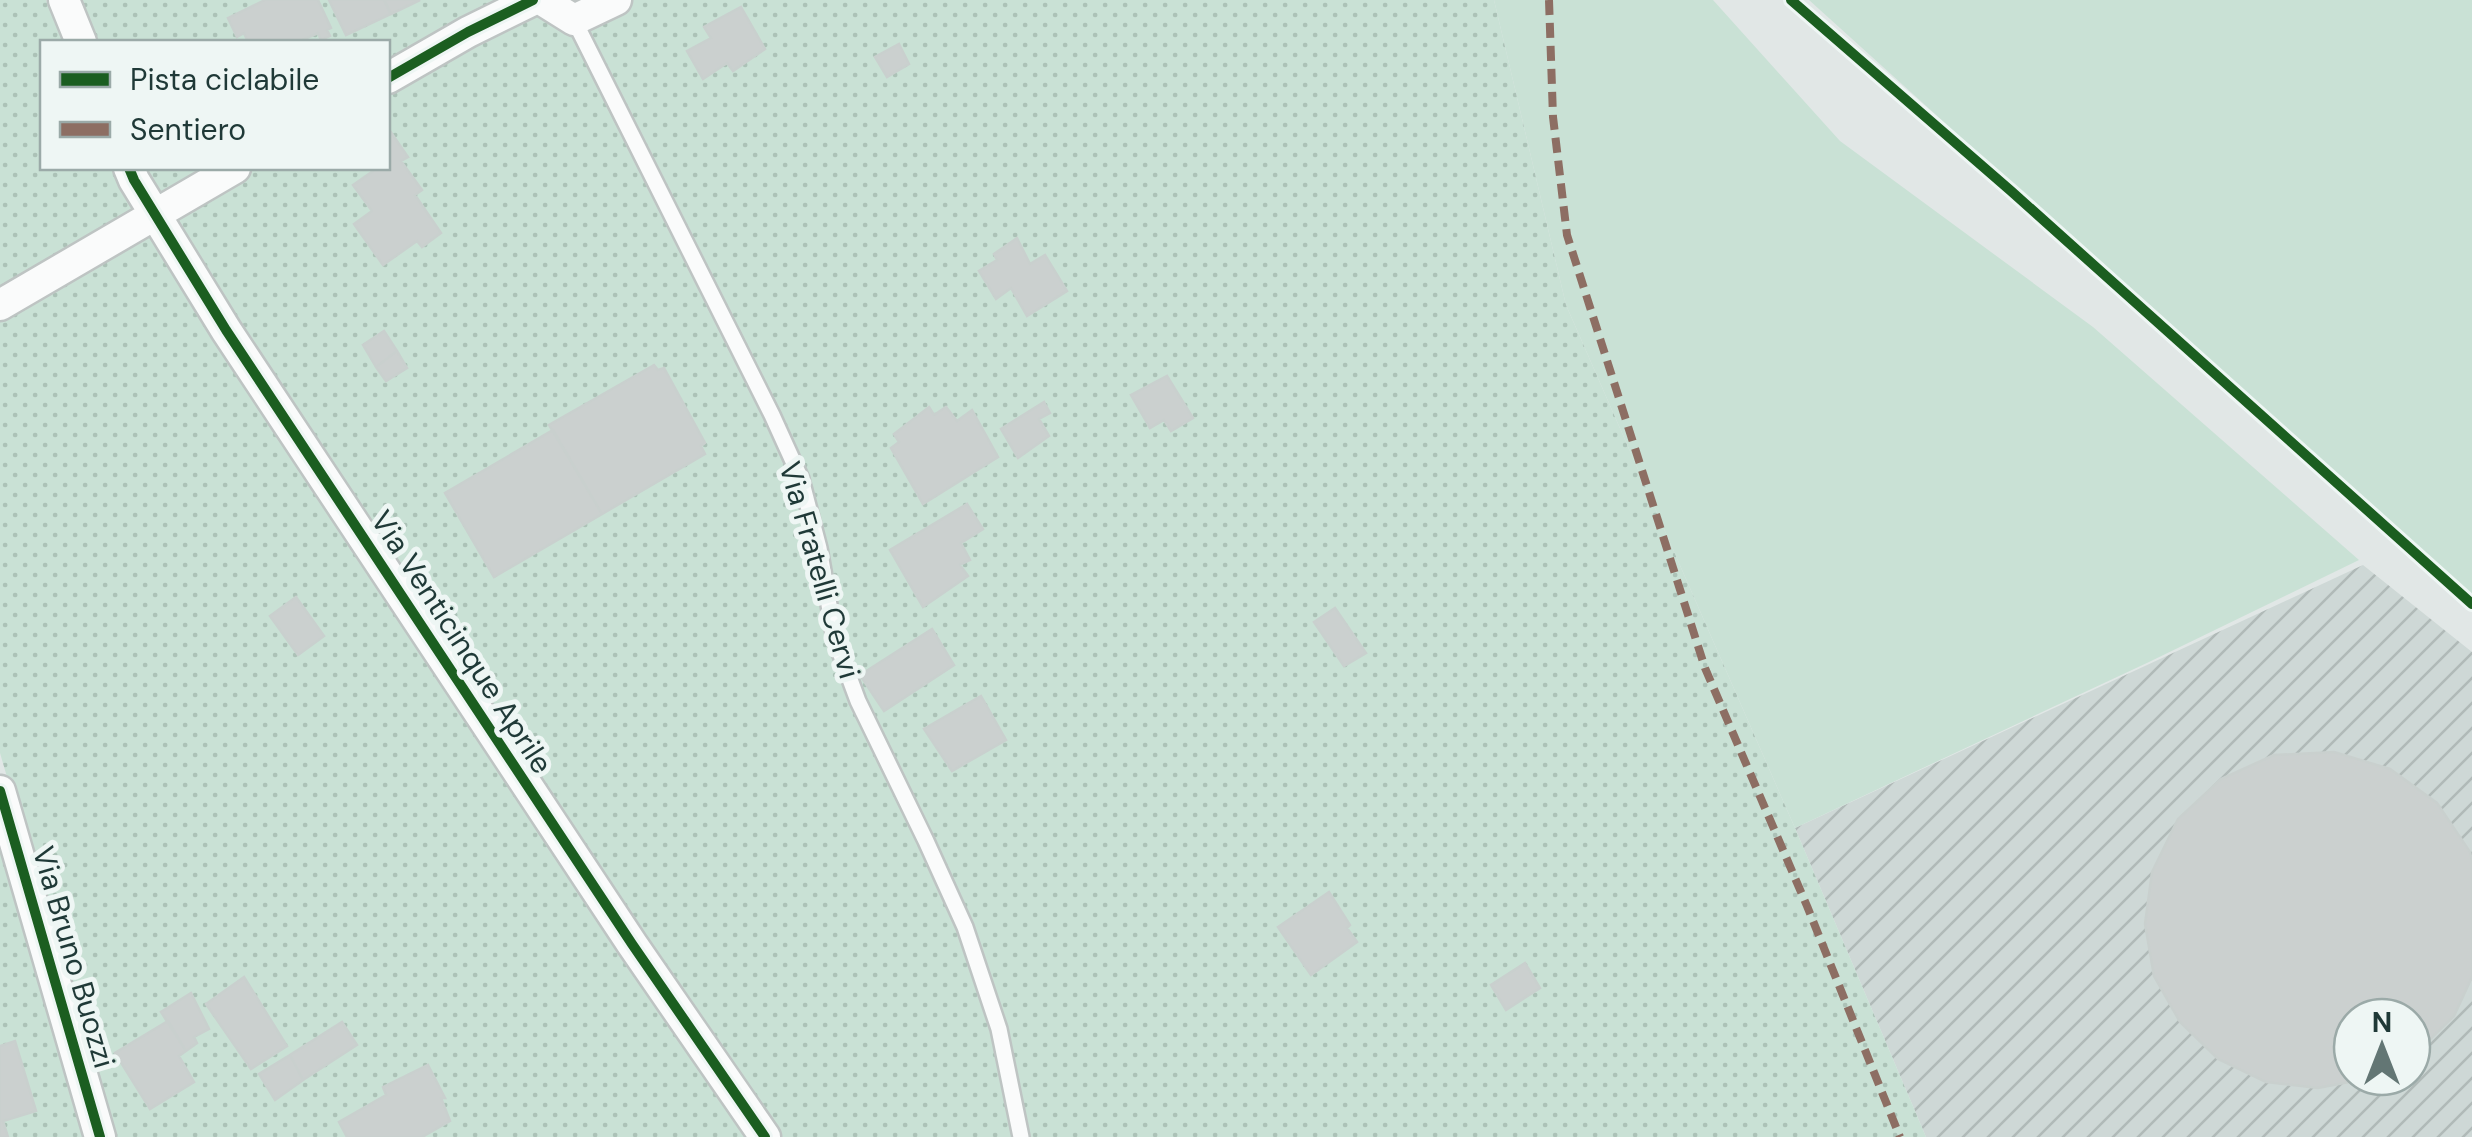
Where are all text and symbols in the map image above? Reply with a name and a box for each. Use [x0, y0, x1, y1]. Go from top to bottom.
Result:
legend [40, 40, 390, 170]
text: Pista ciclabile [130, 60, 319, 99]
text: Sentiero [130, 110, 246, 149]
street label: Via Fratelli Cervi [770, 457, 870, 683]
street label: Via Venticinque Aprile [362, 503, 562, 781]
street label: Via Bruno Buozzi [24, 842, 124, 1072]
north arrow [2332, 997, 2432, 1097]
text: N [2372, 1004, 2392, 1041]

